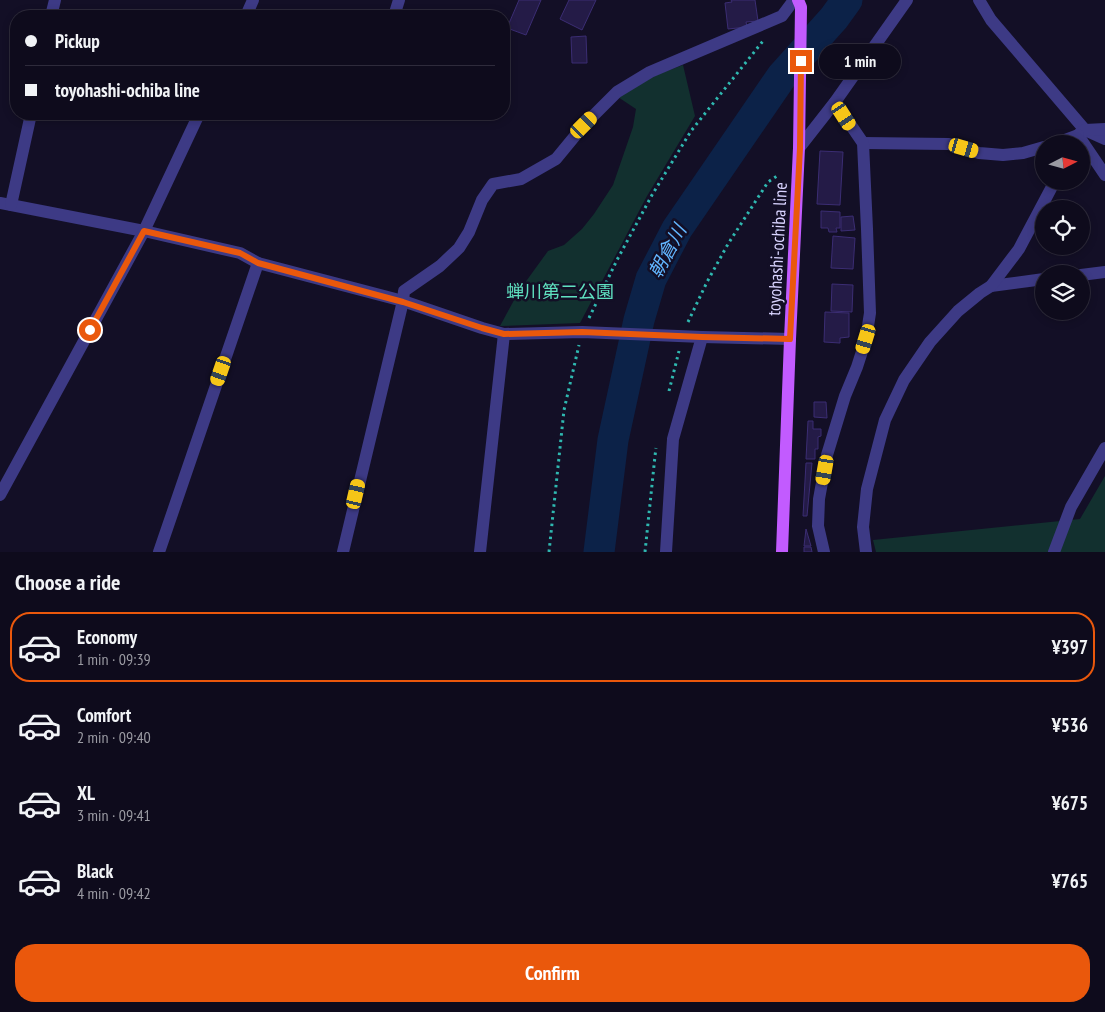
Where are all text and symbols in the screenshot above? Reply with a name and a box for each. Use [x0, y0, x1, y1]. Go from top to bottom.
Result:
text: Pickup [55, 29, 100, 53]
callout: 1 min [818, 44, 901, 78]
route end [790, 50, 812, 72]
text: 1 min [844, 51, 876, 71]
text: toyohashi-ochiba line [55, 78, 200, 102]
car [829, 99, 858, 133]
car [568, 109, 599, 141]
north arrow [1035, 135, 1090, 190]
map controls [1035, 135, 1090, 320]
car [947, 137, 980, 159]
street label: toyohashi-ochiba line [762, 182, 792, 316]
button: locate [1035, 200, 1090, 255]
water label: 朝倉川 [643, 218, 692, 282]
button: layers [1035, 265, 1090, 320]
park label: 蝉川第二公園 [506, 280, 614, 303]
route start [79, 319, 101, 341]
car [854, 322, 877, 356]
car [209, 354, 232, 388]
car [815, 454, 834, 486]
car [345, 478, 366, 510]
text: Choose a ride [15, 568, 120, 596]
icon: car [17, 625, 62, 670]
text: Economy [77, 625, 137, 649]
text: ¥397 [1052, 635, 1088, 659]
text: 1 min · 09:39 [77, 649, 151, 669]
icon: car [17, 703, 62, 748]
text: Comfort [77, 703, 131, 727]
text: ¥536 [1052, 713, 1088, 737]
text: 2 min · 09:40 [77, 727, 151, 747]
icon: car [17, 781, 62, 826]
text: XL [77, 781, 95, 805]
text: ¥675 [1052, 791, 1088, 815]
text: 3 min · 09:41 [77, 805, 151, 825]
icon: car [17, 859, 62, 904]
text: Black [77, 859, 113, 883]
text: ¥765 [1052, 869, 1088, 893]
text: 4 min · 09:42 [77, 883, 151, 903]
button: Confirm [15, 944, 1090, 1002]

